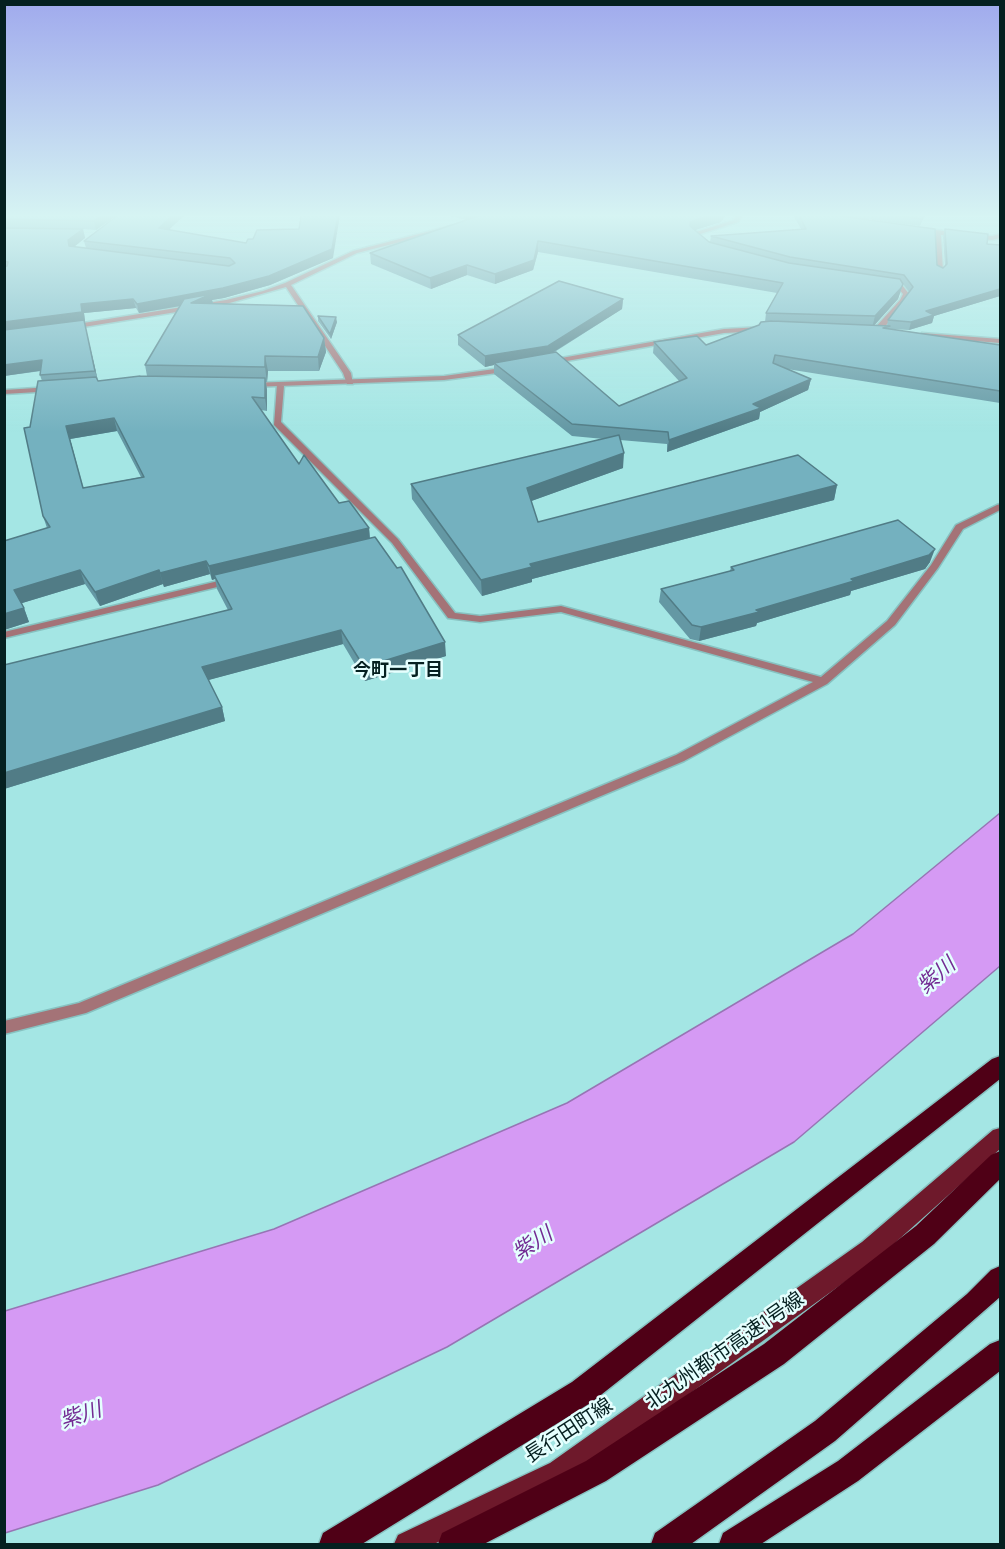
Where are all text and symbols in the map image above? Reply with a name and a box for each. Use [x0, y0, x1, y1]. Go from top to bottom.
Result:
district label: 今町一丁目 [353, 660, 443, 682]
water label: 紫川 [913, 953, 961, 999]
water label: 紫川 [509, 1222, 557, 1266]
street label: 北九州都市高速1号線 [641, 1287, 809, 1415]
street label: 長行田町線 [521, 1394, 617, 1468]
water label: 紫川 [57, 1398, 105, 1434]

